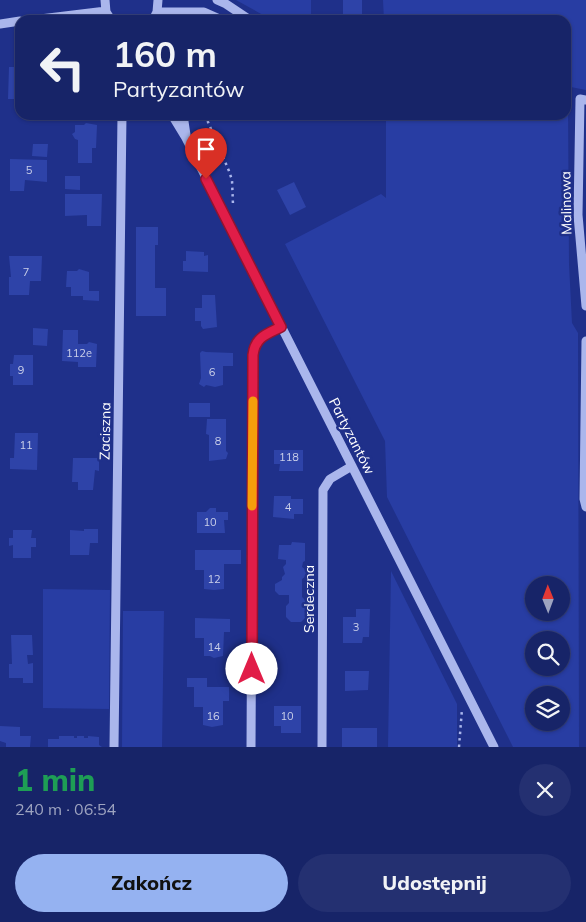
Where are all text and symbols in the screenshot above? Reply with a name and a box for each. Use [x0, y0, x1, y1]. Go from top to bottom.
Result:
text: 160 m [113, 32, 217, 76]
icon: left [30, 35, 95, 100]
text: Partyzantów [113, 75, 244, 103]
pin [185, 128, 227, 179]
icon: arrive [192, 135, 220, 163]
house number: 5 [26, 163, 33, 177]
street label: Malinowa [556, 171, 576, 235]
house number: 7 [23, 265, 29, 279]
house number: 112e [66, 346, 92, 360]
house number: 9 [18, 363, 24, 377]
house number: 6 [209, 365, 216, 379]
street label: Partyzantów [325, 395, 379, 477]
street label: Zaciszna [95, 402, 115, 460]
house number: 8 [215, 434, 222, 448]
house number: 11 [19, 438, 33, 452]
house number: 118 [279, 450, 299, 464]
house number: 4 [285, 500, 292, 514]
house number: 10 [203, 515, 217, 529]
street label: Serdeczna [300, 565, 318, 633]
house number: 12 [207, 572, 221, 586]
north arrow [525, 576, 570, 621]
map controls [525, 576, 570, 731]
house number: 3 [353, 620, 359, 634]
button: search [525, 631, 570, 676]
house number: 14 [207, 640, 221, 654]
position arrow [225, 642, 277, 694]
button: layers [525, 686, 570, 731]
house number: 16 [206, 709, 220, 723]
house number: 10 [280, 709, 294, 723]
text: 1 min [15, 761, 95, 799]
button: close [519, 764, 571, 816]
text: 240 m · 06:54 [15, 799, 116, 819]
button: Zakończ [15, 854, 288, 912]
button: Udostępnij [298, 854, 571, 912]

